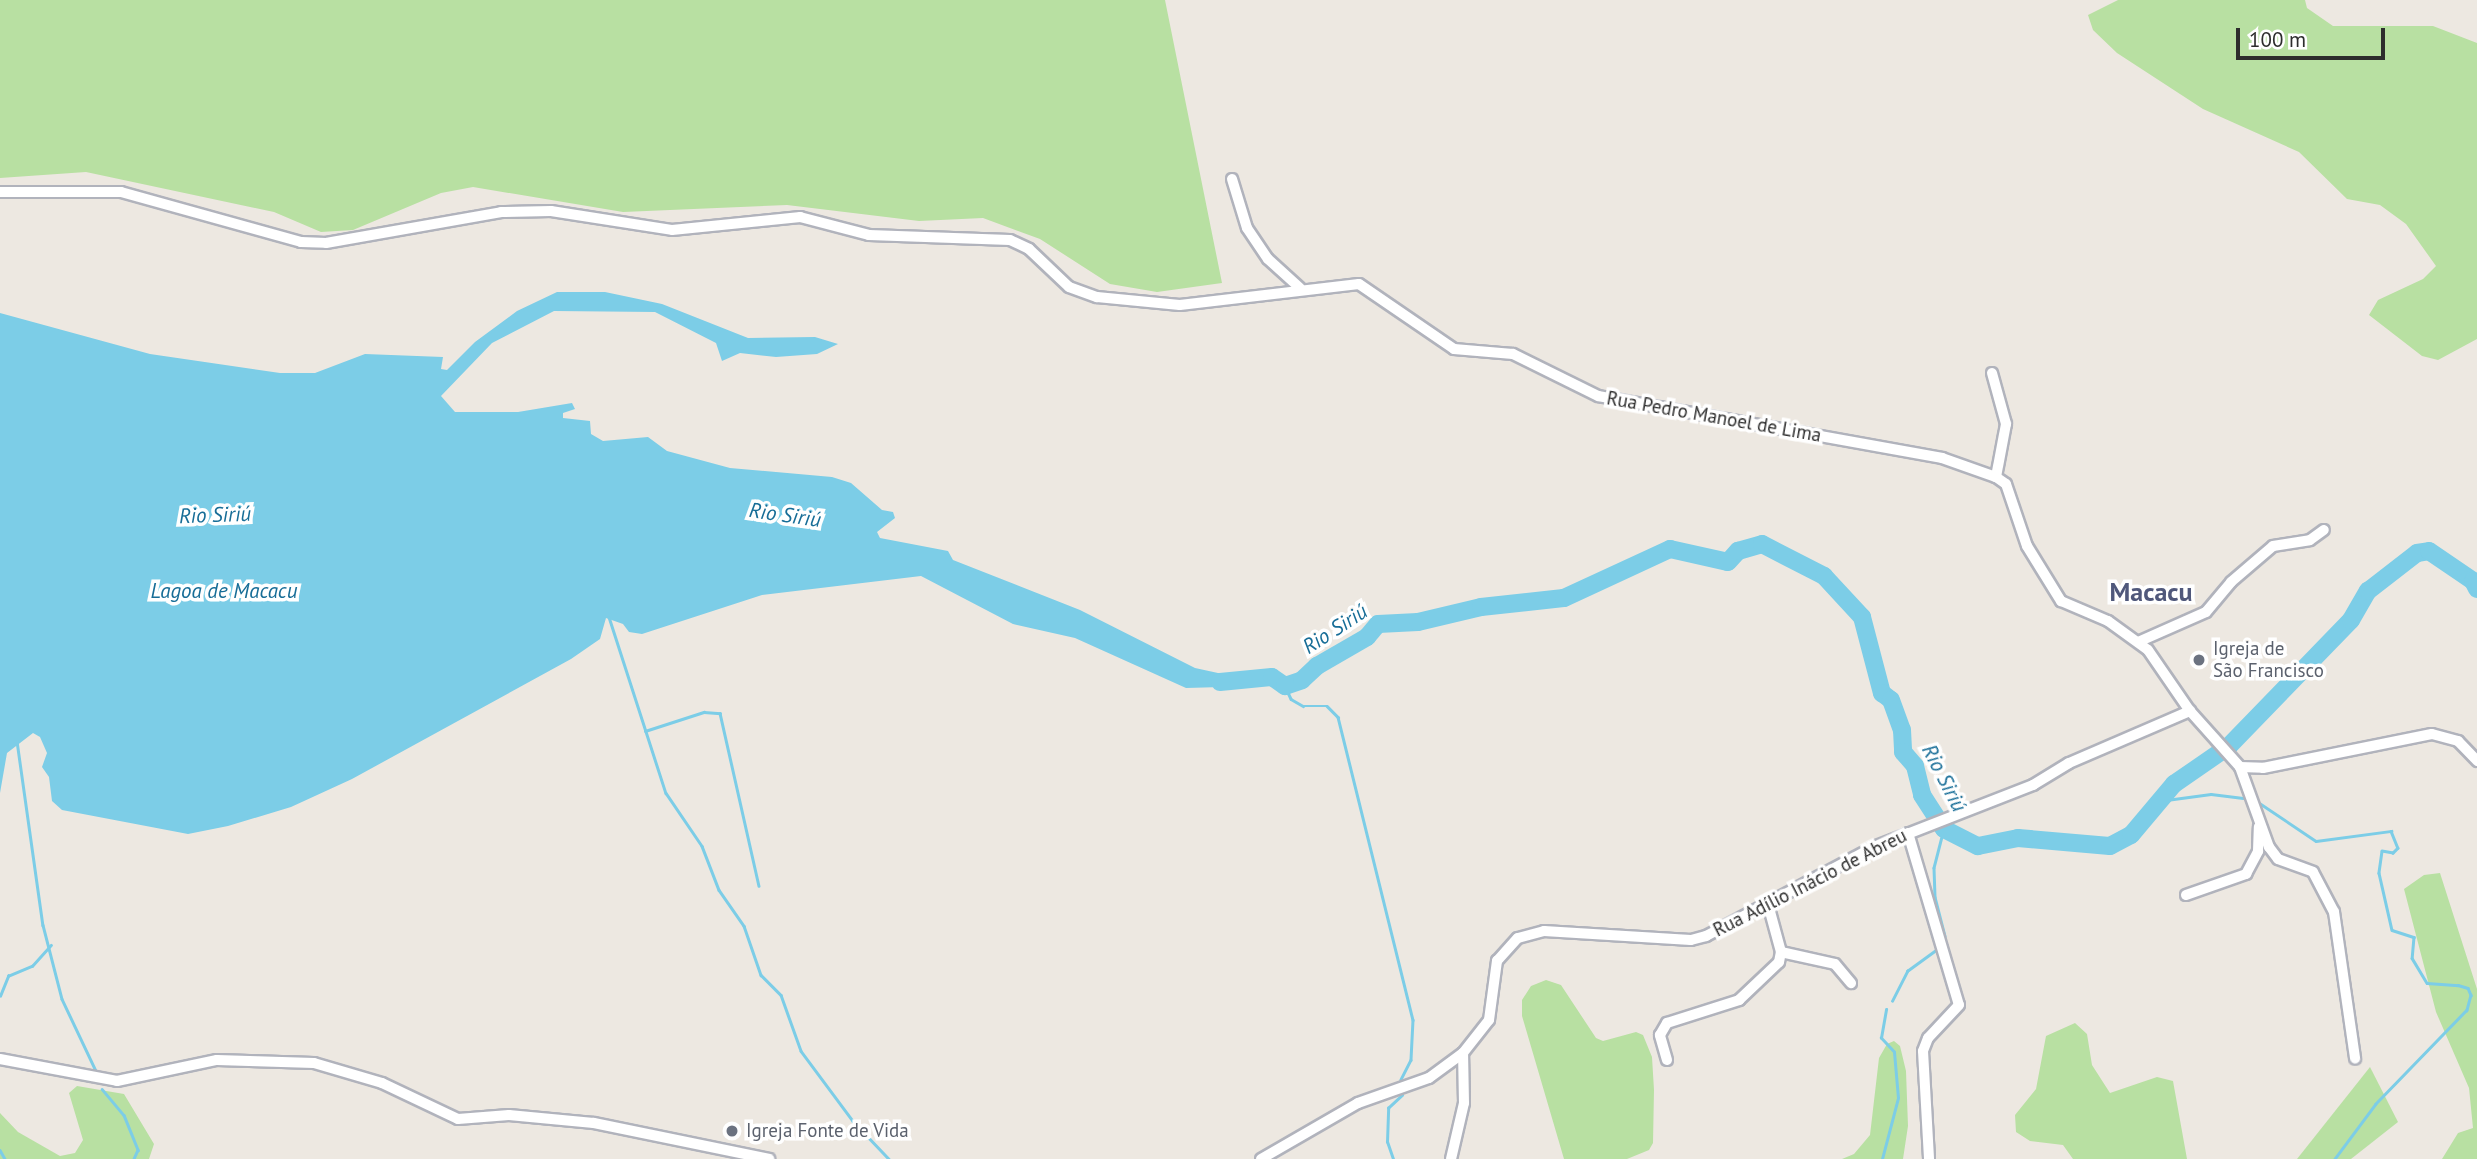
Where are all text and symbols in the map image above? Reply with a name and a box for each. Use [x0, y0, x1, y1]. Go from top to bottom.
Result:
scale bar [2239, 14, 2388, 58]
text: 100 m [2249, 26, 2306, 53]
street label: Rua Pedro Manoel de Lima [1605, 387, 1823, 447]
water label: Rio Siriú [748, 498, 822, 532]
water label: Rio Siriú [178, 501, 252, 529]
district label: Macacu [2109, 576, 2193, 608]
water label: Lagoa de Macacu [151, 578, 297, 604]
water label: Rio Siriú [1298, 599, 1372, 659]
place label: Igreja de São Francisco [2213, 638, 2324, 682]
marker: Igreja de São Francisco [2191, 652, 2207, 668]
water label: Rio Siriú [1916, 740, 1972, 816]
street label: Rua Adílio Inácio de Abreu [1709, 824, 1911, 942]
place label: Igreja Fonte de Vida [746, 1120, 909, 1142]
marker: Igreja Fonte de Vida [724, 1123, 740, 1139]

